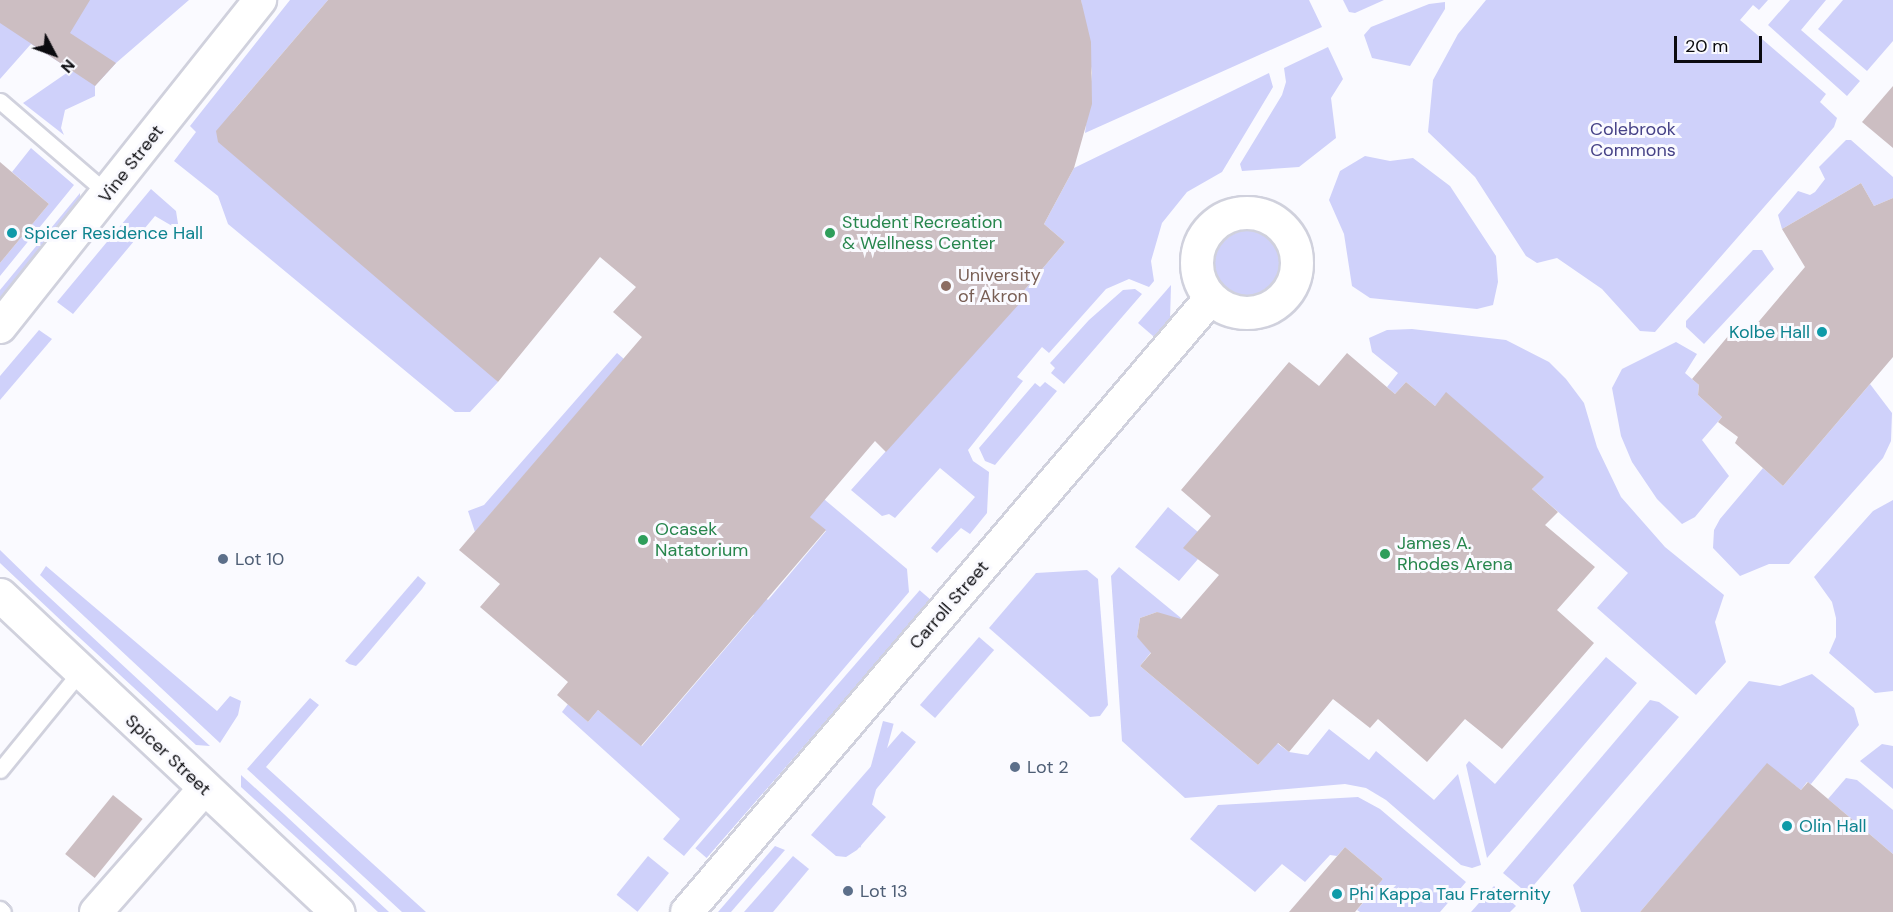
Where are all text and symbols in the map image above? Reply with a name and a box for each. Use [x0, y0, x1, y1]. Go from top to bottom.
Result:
north arrow [24, 24, 84, 84]
scale bar [1677, 24, 1766, 62]
text: 20 m [1685, 34, 1728, 58]
text: N [56, 55, 80, 77]
park label: Colebrook Commons [1590, 119, 1676, 162]
street label: Vine Street [94, 121, 168, 207]
place label: Student Recreation & Wellness Center [842, 212, 1003, 254]
place label: Spicer Residence Hall [24, 222, 203, 244]
marker: Spicer Residence Hall [5, 226, 19, 240]
marker: Student Recreation & Wellness Center [823, 226, 837, 240]
place label: University of Akron [958, 265, 1041, 308]
marker: University of Akron [939, 279, 953, 293]
place label: Kolbe Hall [1729, 321, 1810, 343]
marker: Kolbe Hall [1815, 325, 1829, 339]
place label: Ocasek Natatorium [655, 519, 748, 562]
marker: Ocasek Natatorium [636, 533, 650, 547]
place label: James A. Rhodes Arena [1397, 533, 1513, 576]
marker: James A. Rhodes Arena [1378, 547, 1392, 561]
place label: Lot 10 [235, 548, 284, 570]
marker: Lot 10 [216, 552, 230, 566]
street label: Carroll Street [905, 556, 993, 654]
street label: Spicer Street [121, 710, 215, 800]
place label: Lot 2 [1027, 756, 1069, 778]
marker: Lot 2 [1008, 760, 1022, 774]
place label: Olin Hall [1799, 815, 1866, 837]
marker: Olin Hall [1780, 819, 1794, 833]
place label: Lot 13 [860, 880, 908, 902]
place label: Phi Kappa Tau Fraternity [1349, 883, 1551, 905]
marker: Lot 13 [841, 884, 855, 898]
marker: Phi Kappa Tau Fraternity [1330, 887, 1344, 901]

